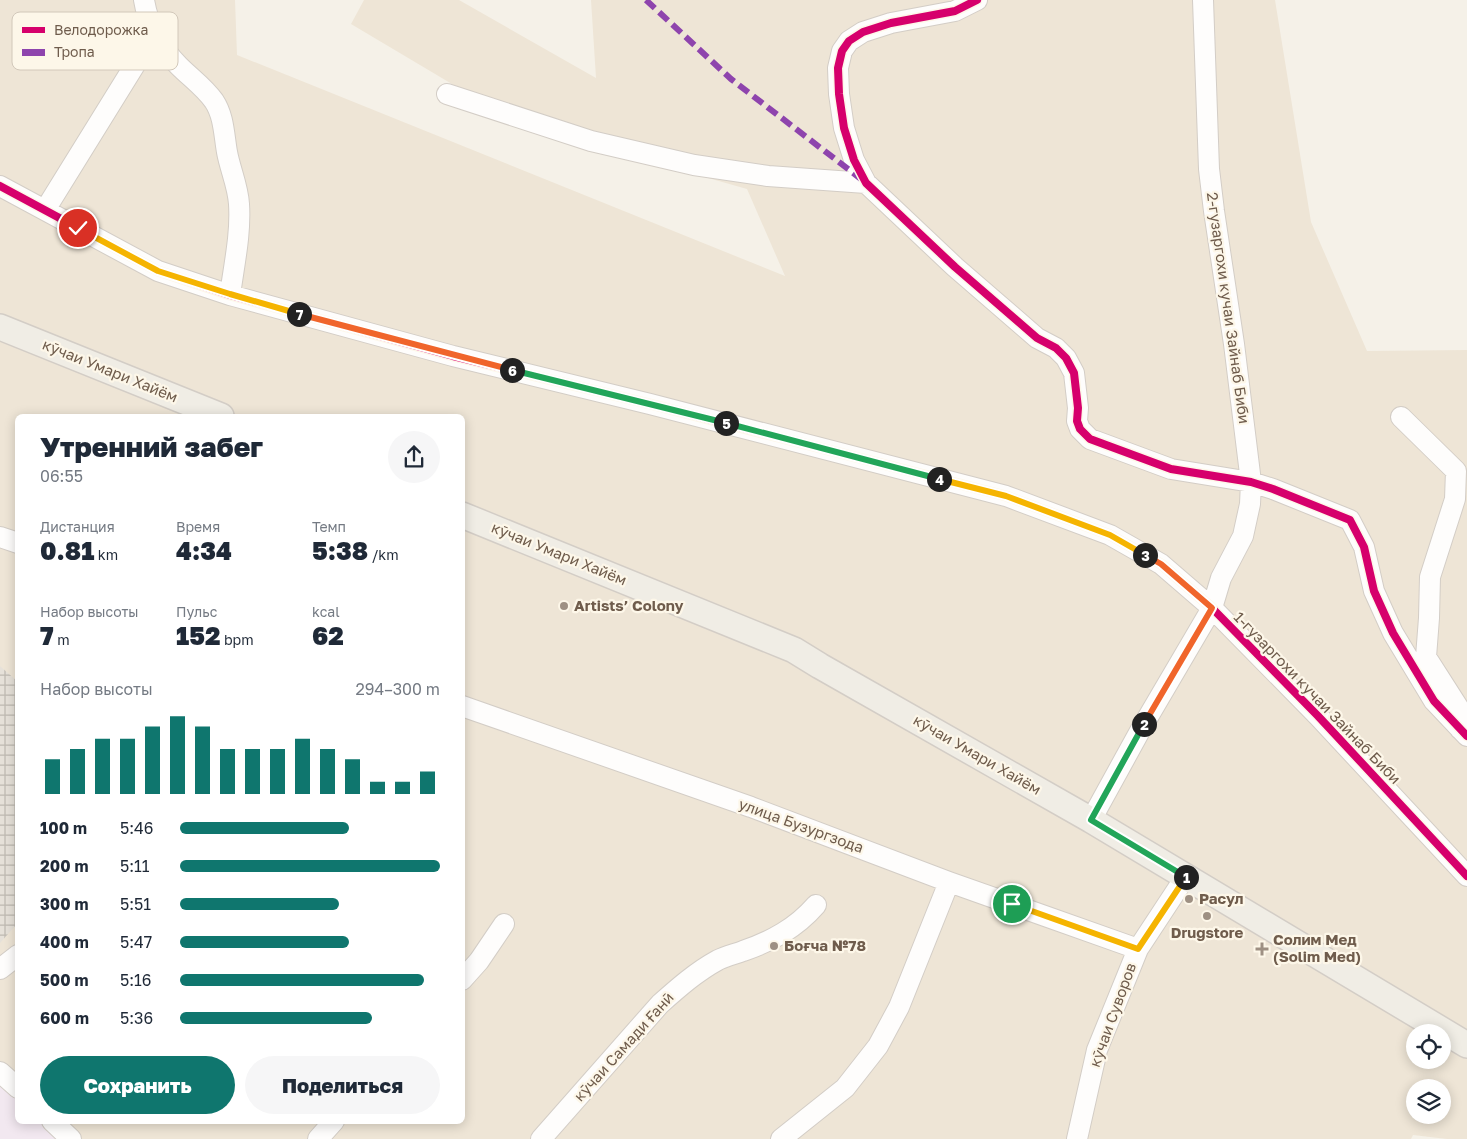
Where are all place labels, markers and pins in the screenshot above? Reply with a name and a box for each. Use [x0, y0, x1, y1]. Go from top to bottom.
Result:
pin [57, 207, 99, 249]
pin: 7 [286, 302, 312, 326]
pin: 6 [500, 358, 524, 382]
pin: 5 [714, 410, 738, 436]
pin: 4 [926, 466, 952, 492]
pin: 3 [1132, 542, 1158, 568]
place label: Artists’ Colony [574, 596, 683, 614]
marker: Artists’ Colony [558, 600, 570, 612]
pin: 2 [1132, 712, 1156, 736]
pin: 1 [1174, 864, 1198, 890]
pin [991, 883, 1033, 925]
place label: Расул [1199, 889, 1244, 907]
marker: Расул [1183, 893, 1195, 905]
marker: Drugstore [1201, 910, 1213, 922]
place label: Drugstore [1171, 923, 1243, 941]
place label: Солим Мед (Solim Med) [1273, 930, 1361, 965]
place label: Боғча №78 [784, 936, 866, 954]
marker: Боғча №78 [768, 940, 780, 952]
marker: Солим Мед (Solim Med) [1255, 942, 1269, 956]

